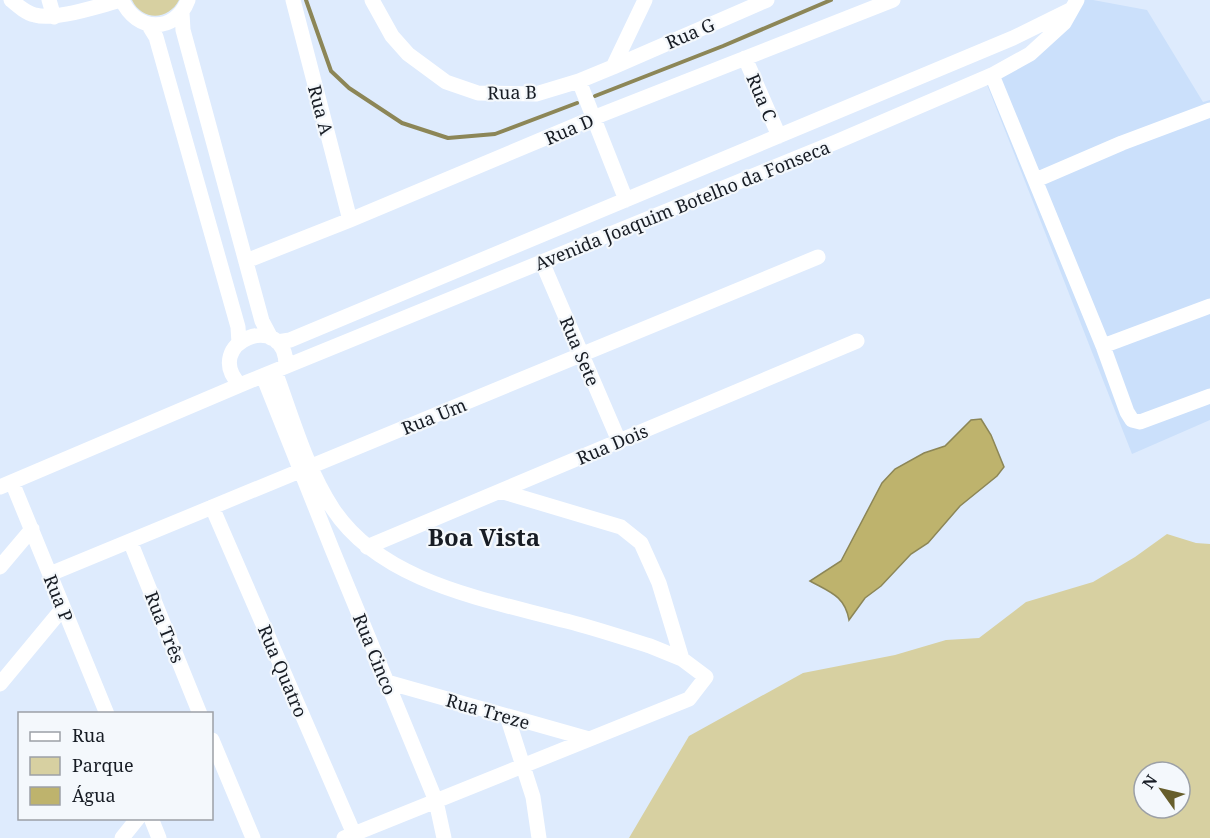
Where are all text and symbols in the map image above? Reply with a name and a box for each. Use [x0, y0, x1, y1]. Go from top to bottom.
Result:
street label: Rua G [662, 12, 718, 54]
street label: Rua C [741, 70, 783, 124]
street label: Rua B [487, 80, 537, 104]
street label: Rua A [303, 82, 339, 138]
street label: Rua D [541, 108, 597, 150]
street label: Avenida Joaquim Botelho da Fonseca [531, 135, 833, 275]
street label: Rua Sete [555, 313, 605, 389]
street label: Rua Um [398, 392, 470, 440]
street label: Rua Dois [573, 418, 651, 470]
district label: Boa Vista [428, 520, 540, 553]
street label: Rua P [39, 571, 79, 625]
street label: Rua Três [140, 588, 190, 666]
street label: Rua Cinco [348, 610, 402, 698]
street label: Rua Quatro [253, 621, 313, 721]
street label: Rua Treze [443, 688, 533, 734]
legend [18, 712, 213, 820]
text: Rua [72, 723, 105, 747]
text: Parque [72, 753, 134, 777]
north arrow [1132, 760, 1192, 820]
text: N [1137, 770, 1162, 793]
text: Água [72, 783, 116, 807]

